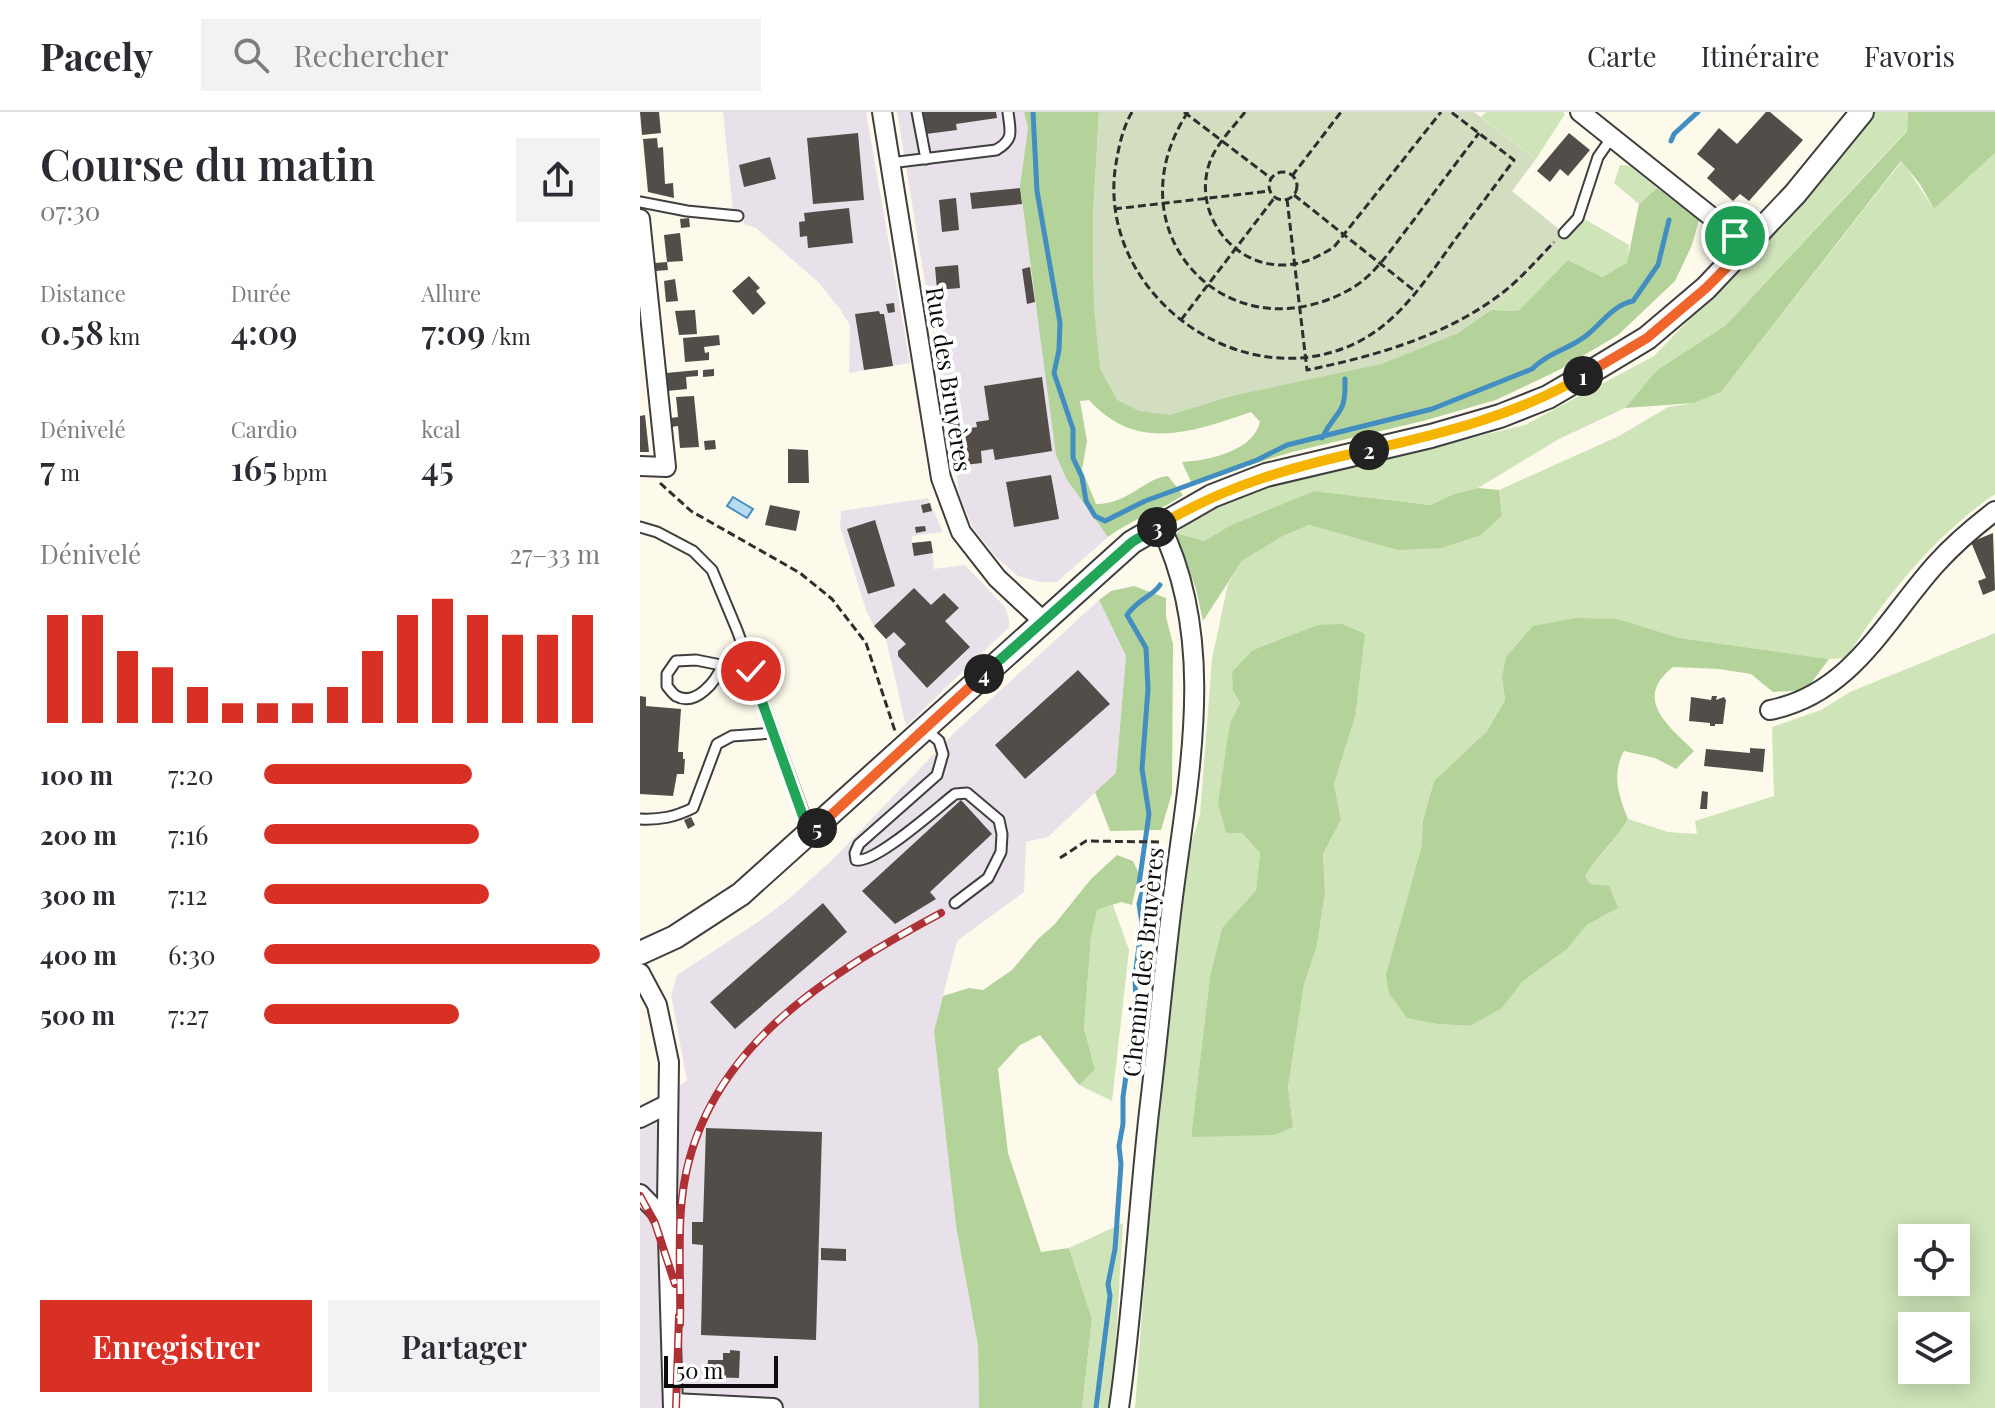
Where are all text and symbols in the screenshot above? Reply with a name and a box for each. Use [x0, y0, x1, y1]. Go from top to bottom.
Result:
search box [201, 19, 761, 91]
text: Pacely [40, 30, 153, 81]
icon: search [229, 33, 273, 77]
text: Rechercher [293, 35, 449, 75]
text: Carte [1587, 37, 1657, 74]
text: Itinéraire [1701, 37, 1820, 74]
text: Favoris [1864, 37, 1955, 74]
text: Course du matin [40, 133, 375, 192]
button: share [516, 138, 600, 222]
text: 07:30 [40, 193, 100, 228]
pin [1701, 202, 1769, 270]
icon: arrive [1713, 214, 1757, 258]
text: Distance [40, 278, 126, 308]
text: Durée [231, 278, 291, 308]
text: Allure [421, 278, 481, 308]
street label: Rue des Bruyères [920, 284, 980, 474]
text: 0.58 [40, 308, 104, 354]
text: 4:09 [231, 308, 298, 354]
text: 7:09 [421, 308, 486, 354]
text: km [104, 321, 140, 351]
text: /km [486, 321, 531, 351]
pin: 1 [1563, 356, 1603, 396]
text: 1 [1579, 361, 1587, 391]
text: Dénivelé [40, 414, 126, 444]
text: Cardio [231, 414, 297, 444]
text: kcal [421, 414, 461, 444]
pin: 2 [1349, 430, 1389, 470]
text: 2 [1363, 435, 1375, 465]
text: 7 [40, 444, 55, 490]
text: 165 [231, 444, 277, 490]
text: 45 [421, 444, 454, 490]
text: m [55, 457, 80, 487]
text: bpm [277, 457, 327, 487]
pin: 3 [1137, 507, 1177, 547]
text: 3 [1152, 512, 1162, 542]
text: Dénivelé [40, 536, 141, 571]
text: 27–33 m [509, 536, 600, 571]
pin [717, 637, 785, 705]
icon: check [729, 649, 773, 693]
pin: 4 [964, 654, 1004, 694]
text: 4 [978, 659, 990, 689]
text: 100 m [40, 757, 113, 792]
text: 7:20 [168, 757, 214, 792]
pin: 5 [797, 808, 837, 848]
text: 5 [812, 813, 822, 843]
text: 200 m [40, 817, 117, 852]
text: 7:16 [168, 817, 209, 852]
street label: Chemin des Bruyères [1114, 846, 1170, 1078]
text: 300 m [40, 877, 116, 912]
text: 7:12 [168, 877, 208, 912]
text: 400 m [40, 937, 117, 972]
text: 6:30 [168, 937, 216, 972]
text: 500 m [40, 997, 115, 1032]
text: 7:27 [168, 997, 208, 1032]
map controls [1898, 1224, 1970, 1384]
button: locate [1898, 1224, 1970, 1296]
button: Enregistrer [40, 1300, 312, 1392]
button: Partager [328, 1300, 600, 1392]
button: layers [1898, 1312, 1970, 1384]
scale bar [664, 1352, 778, 1388]
text: 50 m [676, 1355, 723, 1385]

